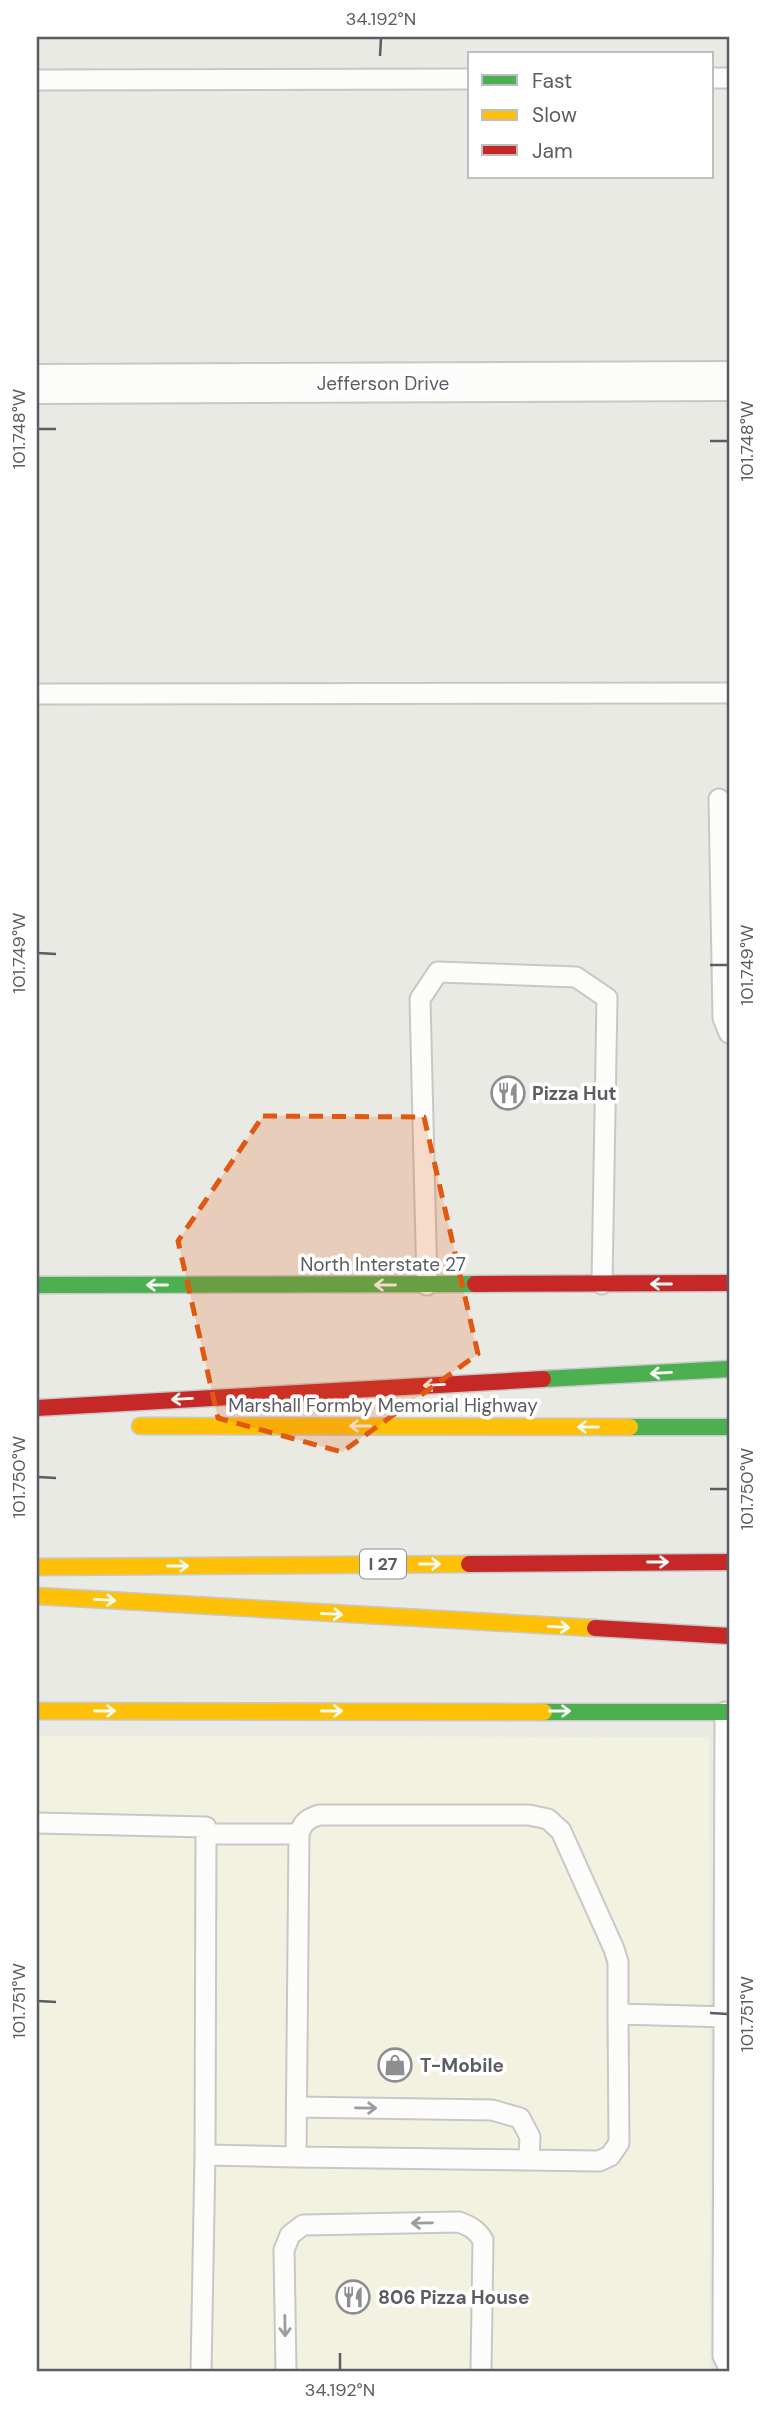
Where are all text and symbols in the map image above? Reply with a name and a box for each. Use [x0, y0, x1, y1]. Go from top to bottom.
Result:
text: 34.192°N [346, 7, 416, 31]
legend [468, 52, 714, 178]
text: Fast [532, 67, 572, 95]
text: Slow [532, 101, 577, 129]
text: Jam [532, 137, 573, 165]
street label: Jefferson Drive [317, 371, 449, 396]
text: 101.748°W [7, 389, 31, 469]
text: 101.748°W [735, 401, 759, 481]
text: 101.749°W [7, 913, 31, 993]
text: 101.749°W [735, 925, 759, 1005]
restaurant icon: Pizza Hut [489, 1074, 527, 1112]
place label: Pizza Hut [532, 1081, 617, 1106]
street label: North Interstate 27 [300, 1252, 466, 1277]
one-way arrow [650, 1277, 673, 1291]
one-way arrow [146, 1278, 169, 1292]
one-way arrow [373, 1278, 396, 1292]
one-way arrow [650, 1367, 673, 1380]
one-way arrow [423, 1379, 446, 1392]
one-way arrow [171, 1393, 194, 1406]
street label: Marshall Formby Memorial Highway [228, 1393, 538, 1418]
one-way arrow [349, 1419, 372, 1433]
one-way arrow [576, 1420, 599, 1434]
text: 101.750°W [7, 1436, 31, 1518]
text: 101.750°W [735, 1448, 759, 1530]
road number: I 27 [360, 1549, 406, 1578]
one-way arrow [646, 1555, 669, 1569]
one-way arrow [419, 1557, 442, 1571]
one-way arrow [167, 1559, 190, 1573]
one-way arrow [93, 1594, 116, 1607]
one-way arrow [320, 1608, 343, 1621]
one-way arrow [547, 1620, 570, 1633]
one-way arrow [93, 1704, 116, 1718]
one-way arrow [321, 1704, 344, 1718]
one-way arrow [548, 1705, 571, 1718]
text: 101.751°W [7, 1963, 31, 2039]
text: 101.751°W [735, 1976, 759, 2052]
shop icon: T-Mobile [376, 2046, 414, 2084]
place label: T-Mobile [420, 2053, 504, 2078]
one-way arrow [354, 2101, 377, 2115]
one-way arrow [411, 2216, 434, 2230]
restaurant icon: 806 Pizza House [334, 2278, 372, 2316]
place label: 806 Pizza House [378, 2285, 529, 2310]
one-way arrow [278, 2314, 292, 2337]
text: 34.192°N [305, 2378, 375, 2402]

